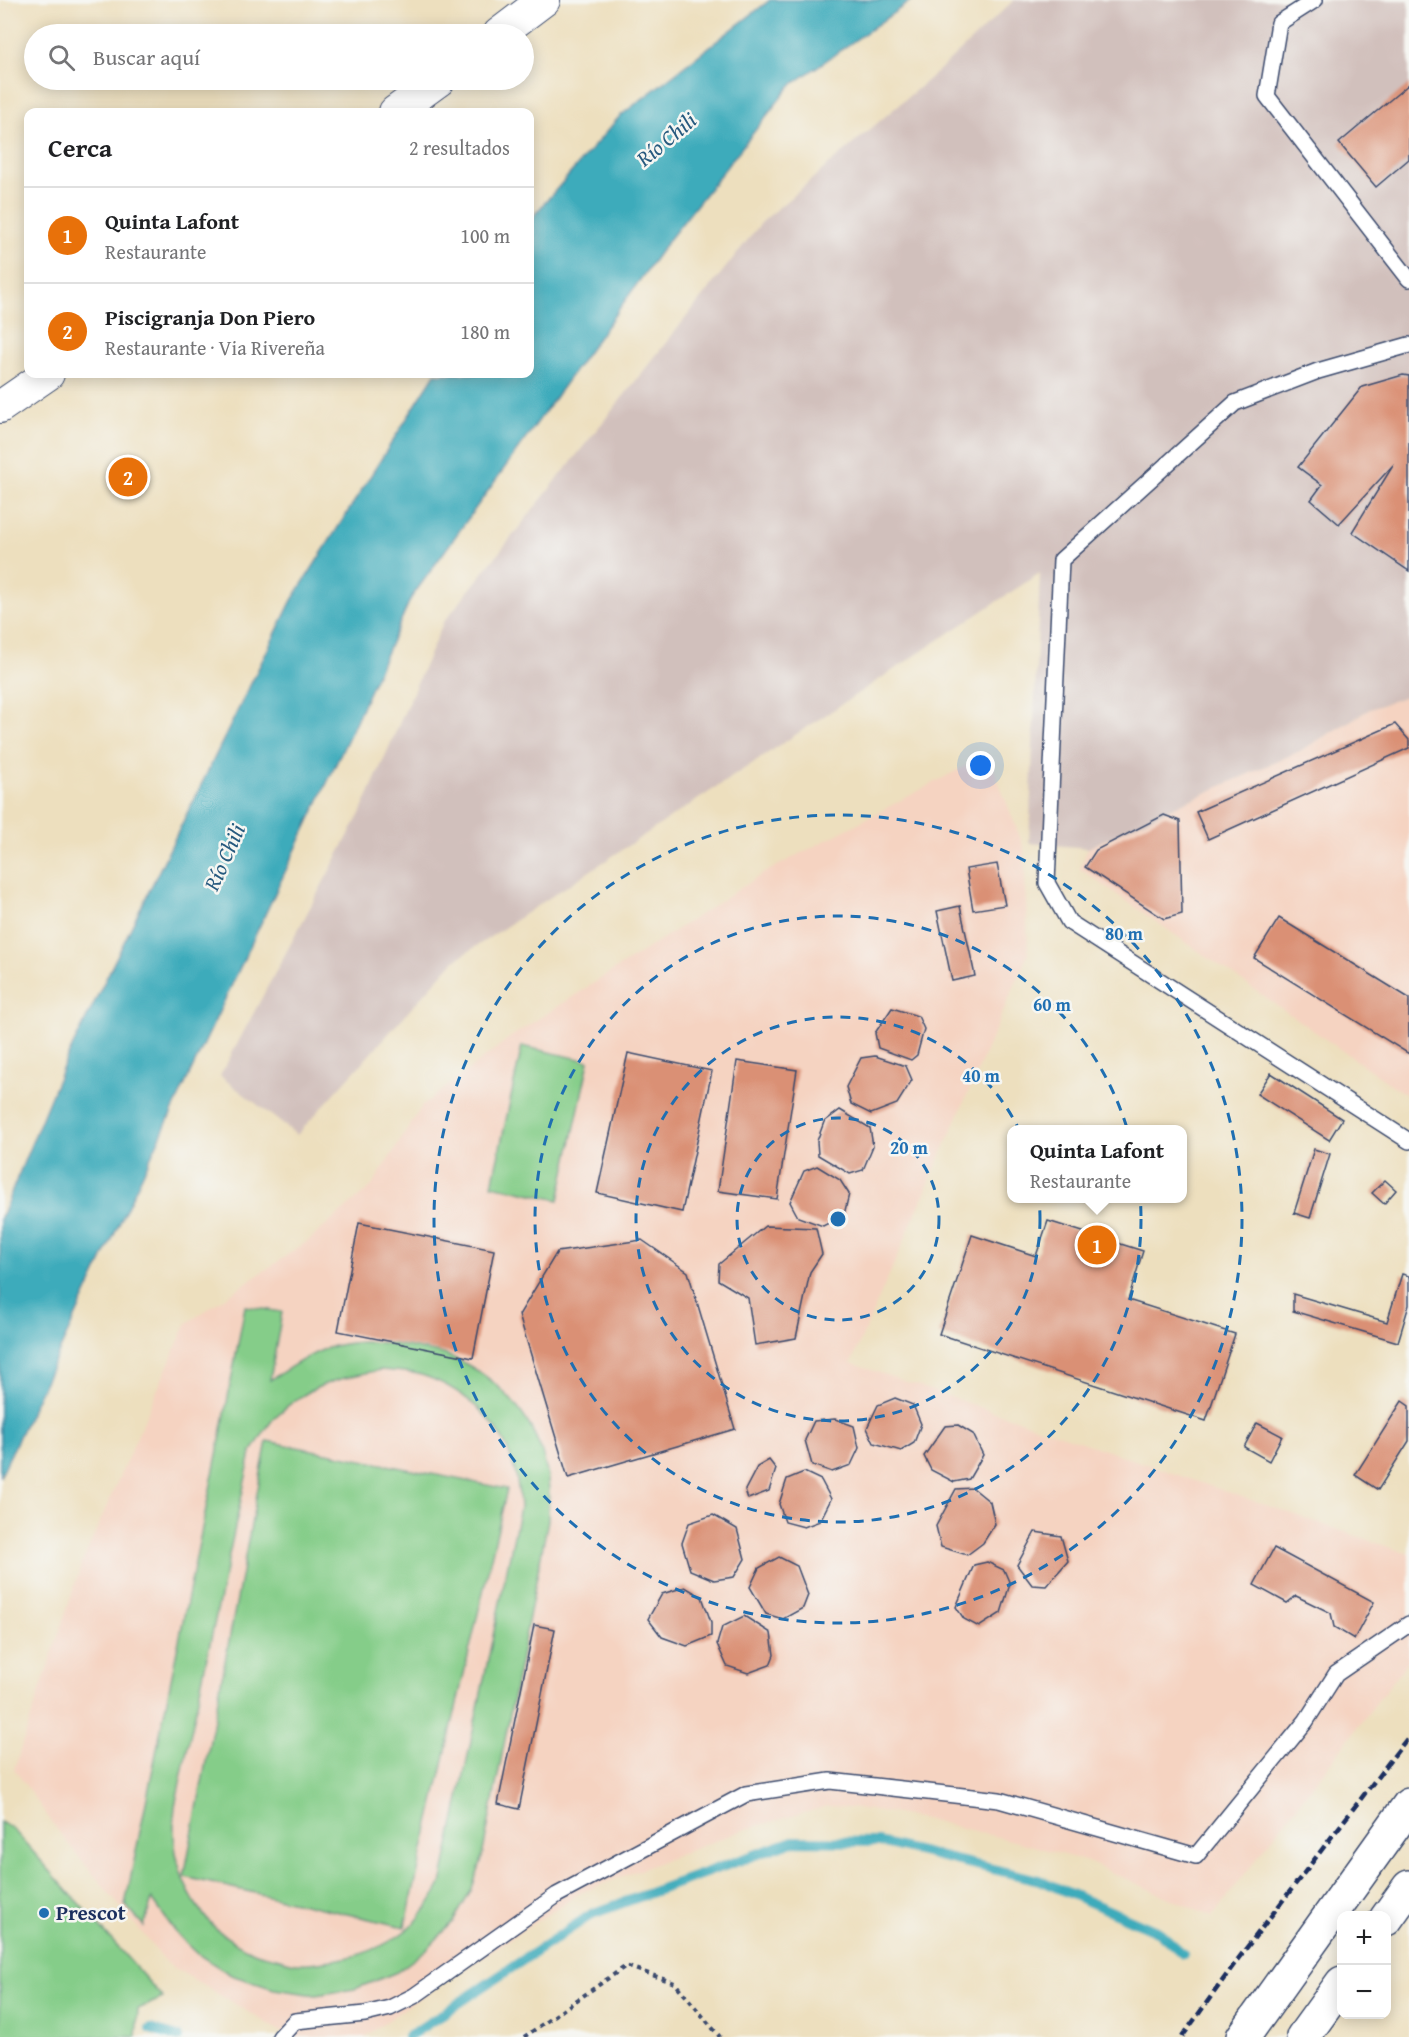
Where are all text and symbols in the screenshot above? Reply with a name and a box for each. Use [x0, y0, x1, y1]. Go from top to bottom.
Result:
search box [24, 24, 534, 90]
icon: search [45, 41, 78, 74]
text: Buscar aquí [93, 41, 200, 73]
water label: Río Chili [628, 104, 703, 174]
text: Cerca [48, 128, 112, 167]
text: 2 resultados [409, 133, 510, 162]
text: Quinta Lafont [105, 205, 239, 237]
text: 1 [62, 221, 73, 250]
text: 100 m [460, 221, 510, 250]
text: Restaurante [105, 237, 206, 266]
text: Piscigranja Don Piero [105, 301, 315, 333]
text: 2 [62, 317, 73, 346]
text: 180 m [460, 317, 510, 346]
text: Restaurante · Via Rivereña [105, 333, 325, 362]
pin: 2 [108, 454, 148, 500]
your location [966, 751, 995, 780]
water label: Río Chili [195, 818, 253, 896]
text: 80 m [1105, 920, 1144, 947]
text: 60 m [1033, 991, 1072, 1018]
text: 40 m [962, 1062, 1001, 1089]
popup [1007, 1125, 1187, 1203]
text: 20 m [890, 1134, 929, 1161]
text: Quinta Lafont [1030, 1134, 1164, 1166]
text: Restaurante [1030, 1166, 1131, 1195]
centre of rings [828, 1209, 848, 1229]
pin: 1 [1078, 1222, 1116, 1268]
place label: Prescot [56, 1897, 126, 1928]
marker: Prescot [37, 1906, 51, 1920]
map controls [1337, 1911, 1391, 2019]
button: + [1337, 1911, 1391, 1965]
button: − [1337, 1965, 1391, 2019]

